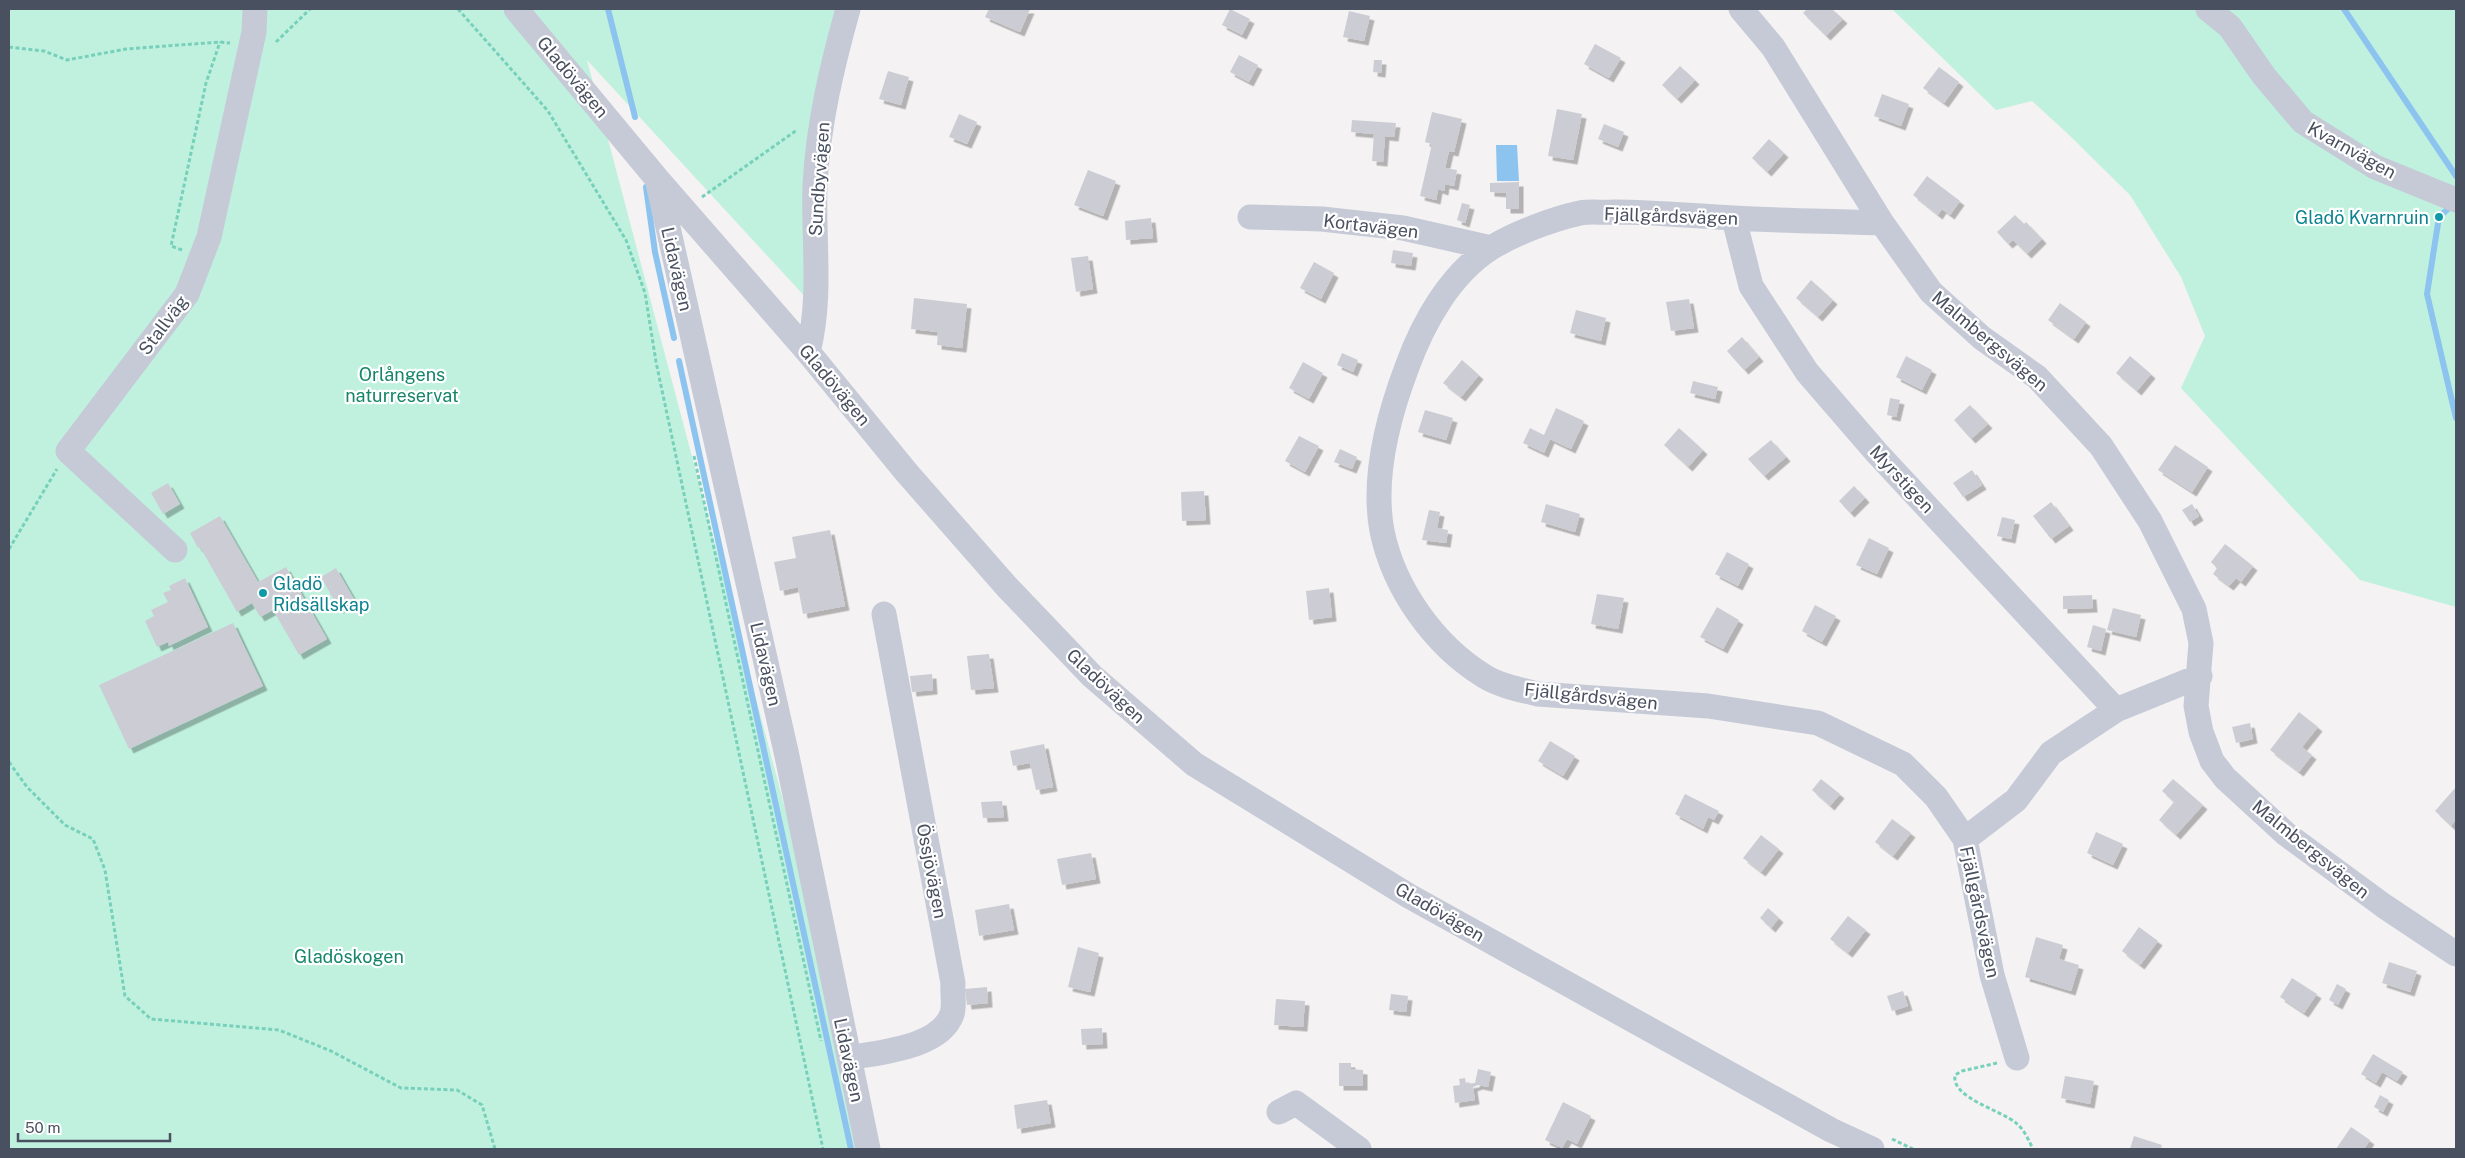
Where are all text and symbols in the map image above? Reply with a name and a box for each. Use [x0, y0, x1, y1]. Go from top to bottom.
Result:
street label: Gladövägen [533, 32, 613, 122]
street label: Kvarnvägen [2304, 117, 2400, 183]
street label: Sundbyvägen [805, 121, 833, 237]
street label: Fjällgårdsvägen [1604, 203, 1738, 229]
place label: Gladö Kvarnruin [2295, 207, 2429, 228]
street label: Kortavägen [1322, 210, 1420, 242]
marker: Gladö Kvarnruin [2433, 211, 2445, 223]
street label: Lidavägen [657, 225, 697, 313]
street label: Malmbergsvägen [1928, 286, 2052, 396]
street label: Stallväg [134, 291, 192, 359]
street label: Gladövägen [795, 340, 875, 430]
park label: Orlångens naturreservat [345, 364, 459, 406]
street label: Myrstigen [1866, 441, 1938, 517]
place label: Gladö Ridsällskap [273, 573, 369, 615]
marker: Gladö Ridsällskap [257, 587, 269, 599]
street label: Lidavägen [746, 620, 786, 708]
street label: Gladövägen [1062, 644, 1150, 728]
street label: Fjällgårdsvägen [1523, 679, 1659, 713]
street label: Malmbergsvägen [2248, 795, 2374, 903]
street label: Össjövägen [913, 822, 952, 920]
street label: Fjällgårdsvägen [1956, 844, 2004, 980]
street label: Gladövägen [1392, 878, 1488, 946]
park label: Gladöskogen [294, 946, 404, 967]
street label: Lidavägen [830, 1016, 868, 1104]
scale bar [18, 1110, 170, 1142]
text: 50 m [25, 1119, 60, 1136]

